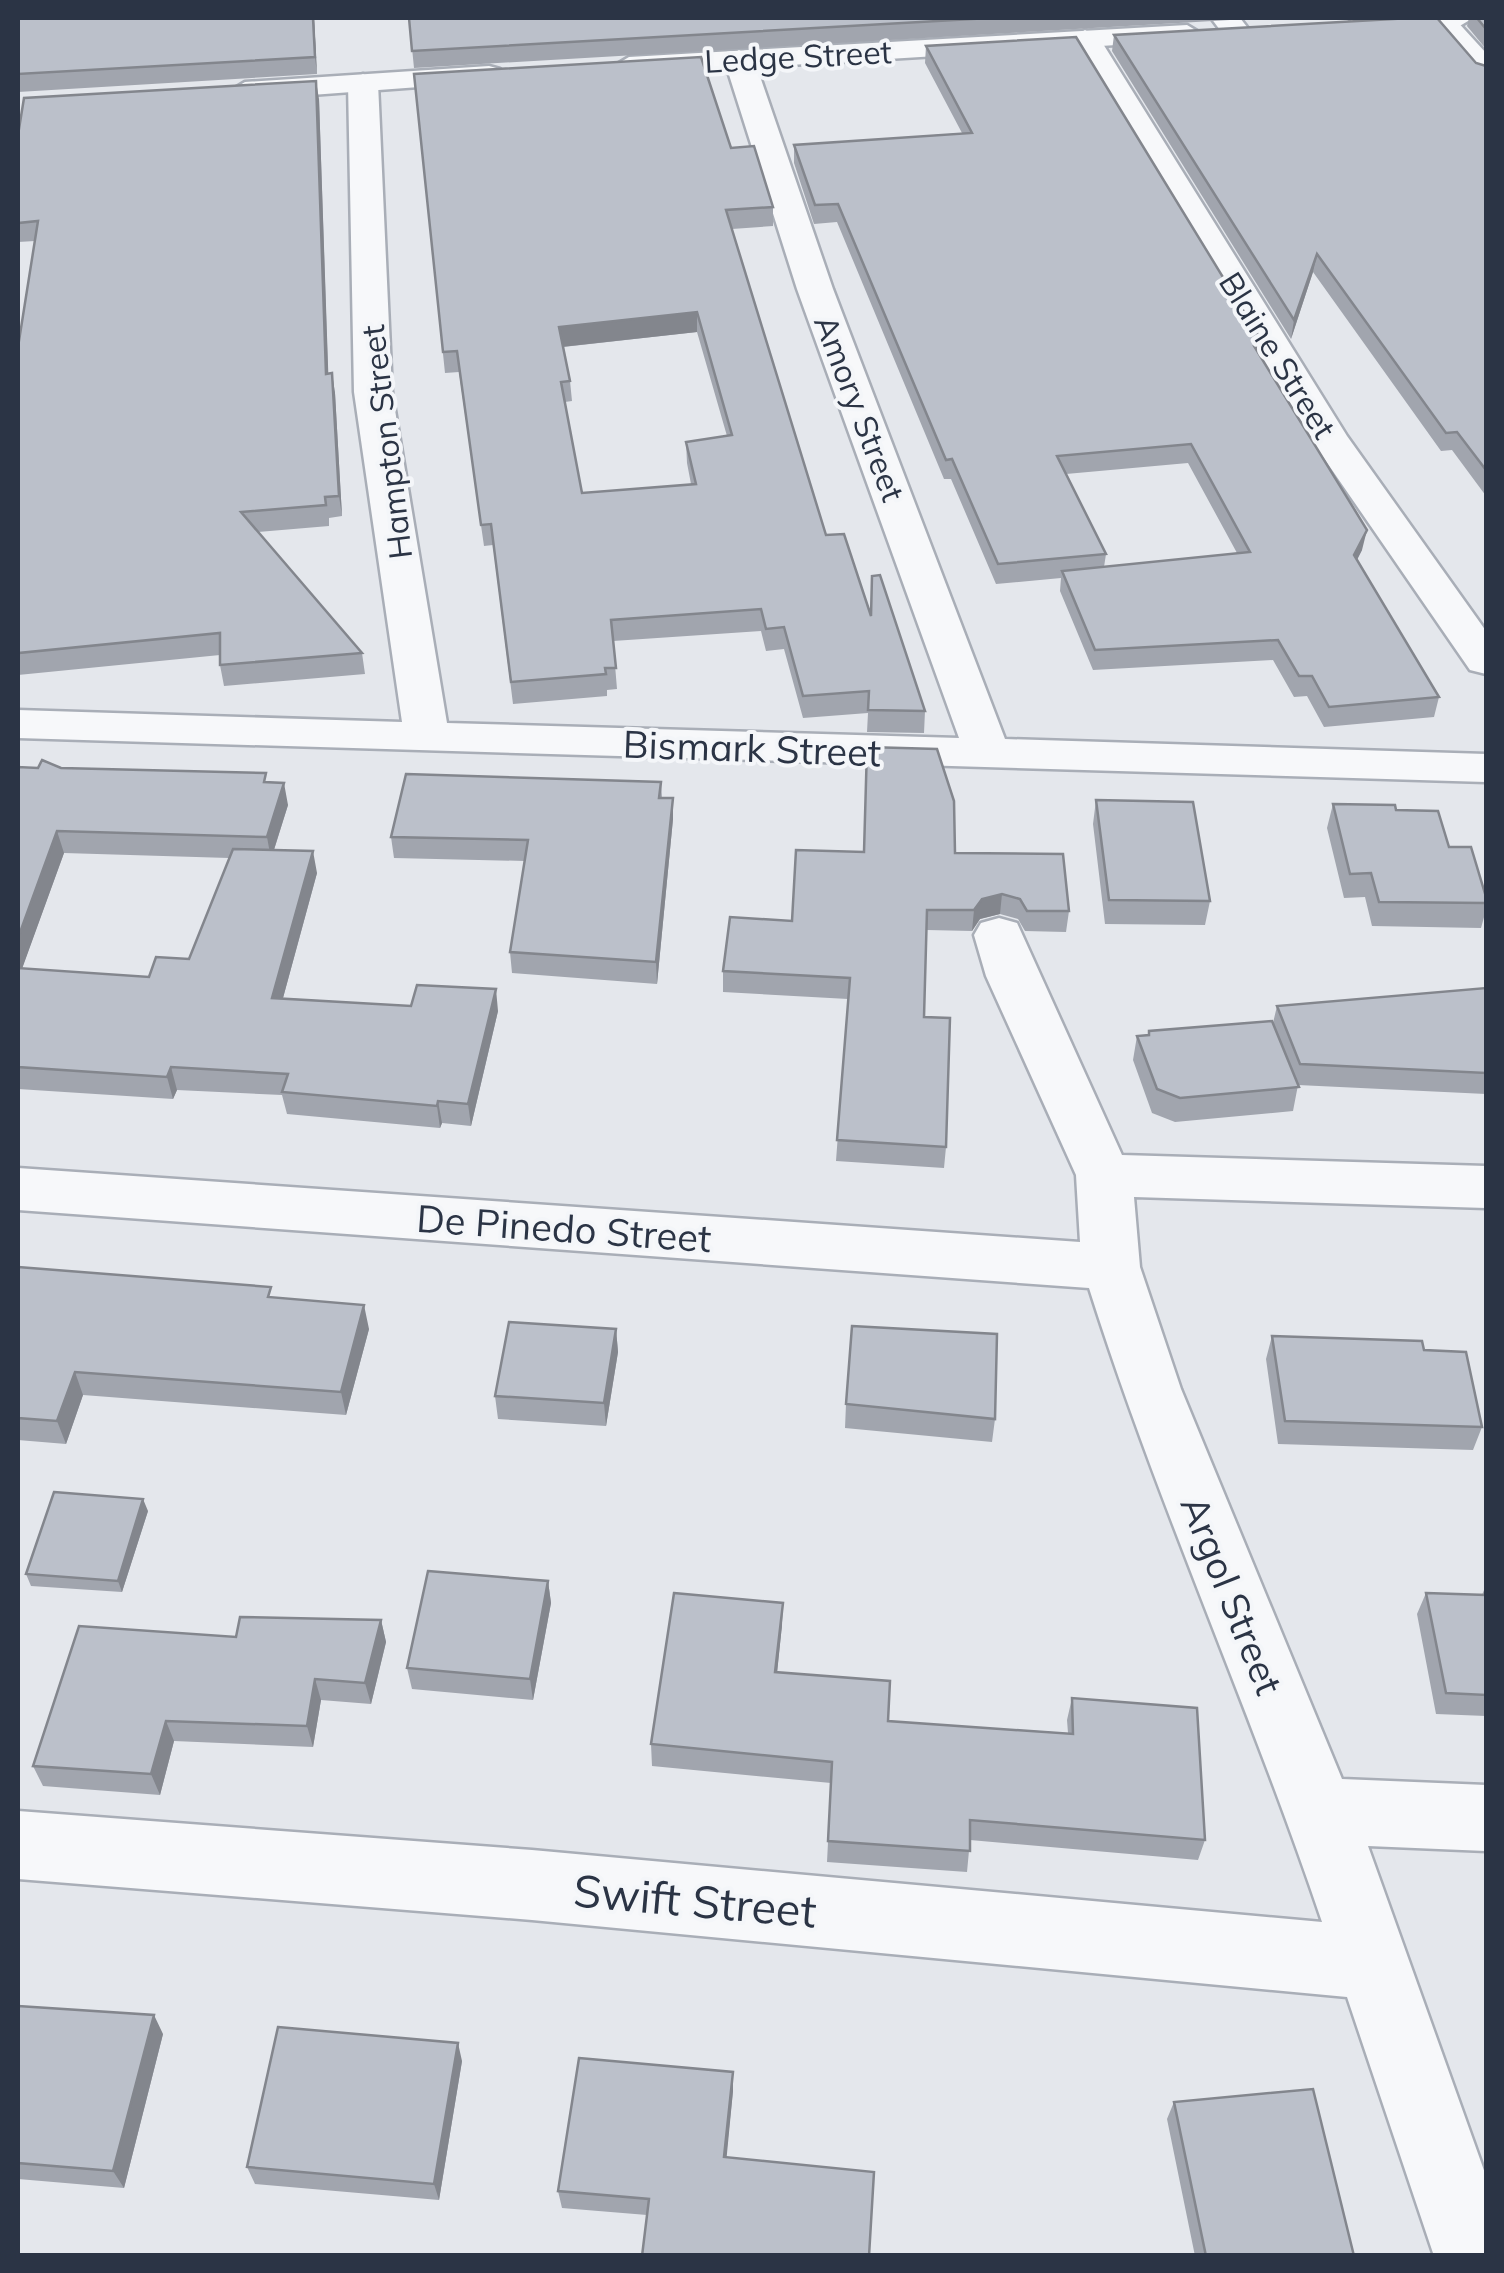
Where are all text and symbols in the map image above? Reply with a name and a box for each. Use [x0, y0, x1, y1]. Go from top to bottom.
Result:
street label: Ledge Street [703, 31, 893, 81]
street label: Blaine Street [1211, 264, 1345, 446]
street label: Amory Street [806, 309, 914, 507]
street label: Hampton Street [352, 323, 420, 561]
street label: Bismark Street [622, 720, 882, 776]
street label: De Pinedo Street [415, 1194, 713, 1262]
street label: Argol Street [1170, 1489, 1294, 1701]
street label: Swift Street [571, 1861, 819, 1939]

